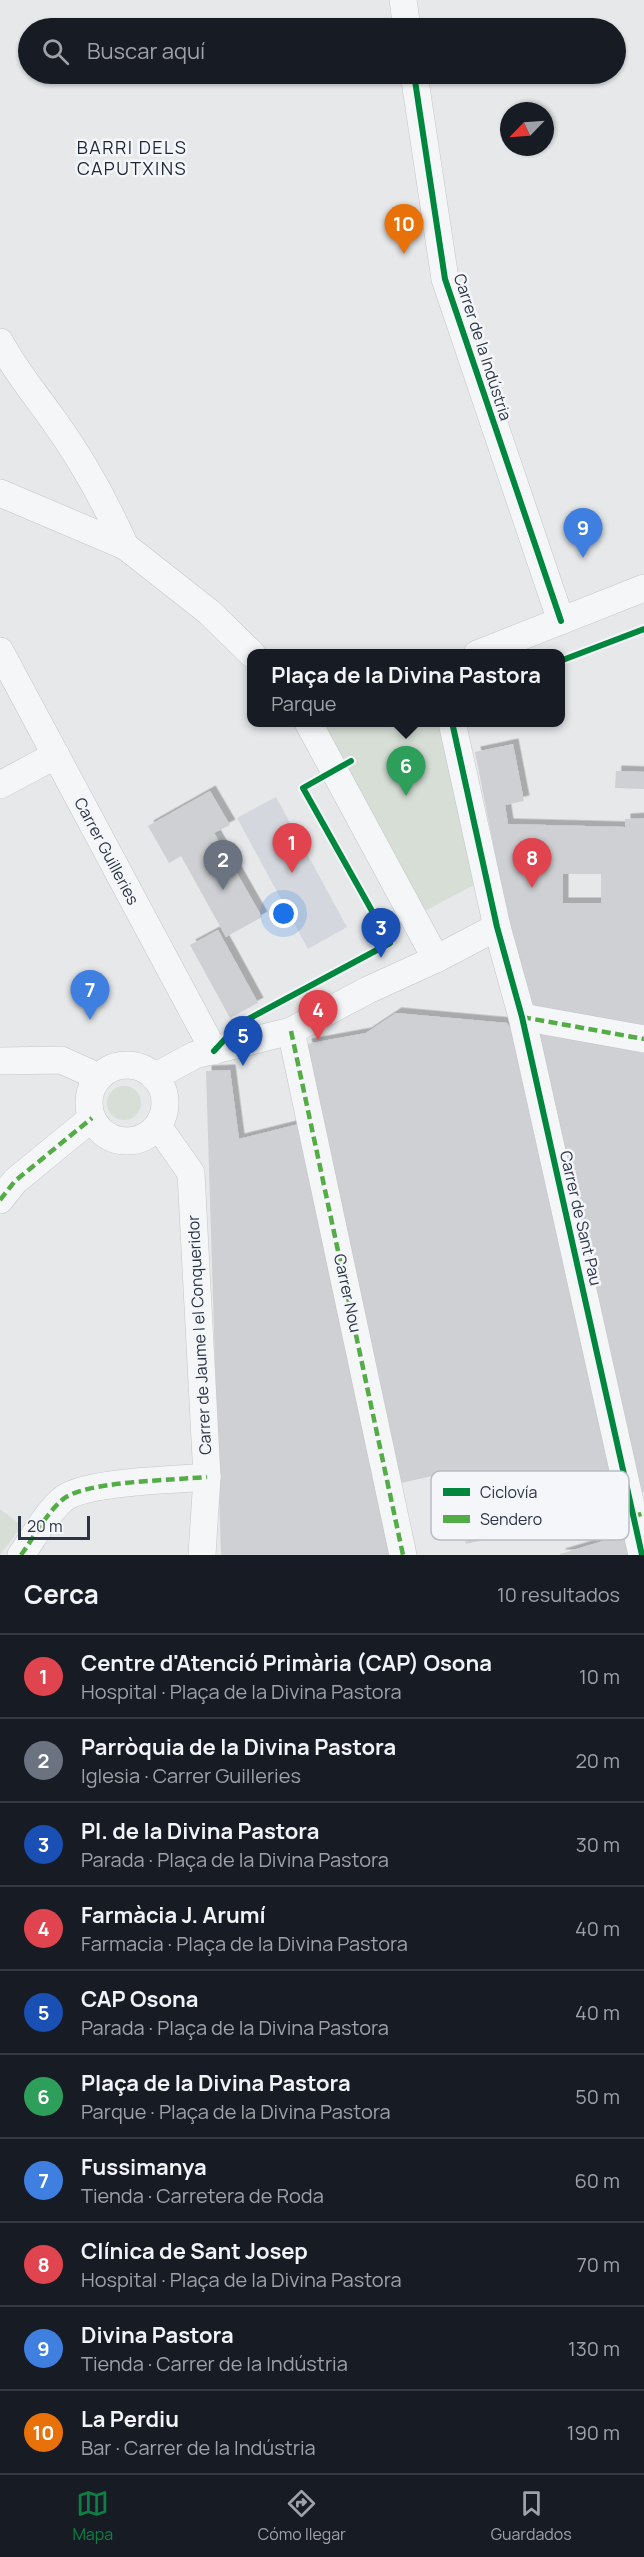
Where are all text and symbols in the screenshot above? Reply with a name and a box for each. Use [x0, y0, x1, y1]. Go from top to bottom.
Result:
search box [18, 18, 626, 84]
icon: search [39, 35, 72, 68]
text: Buscar aquí [87, 36, 205, 66]
north arrow [500, 102, 554, 156]
district label: BARRI DELS CAPUTXINS [77, 135, 187, 180]
pin: 10 [384, 204, 424, 254]
street label: Carrer de la Indústria [449, 271, 517, 423]
pin: 9 [564, 508, 602, 558]
popup [247, 649, 565, 727]
text: Plaça de la Divina Pastora [271, 660, 541, 690]
text: Parque [271, 690, 337, 717]
pin: 6 [386, 746, 426, 796]
street label: Carrer Guilleries [69, 793, 145, 909]
pin: 1 [272, 824, 312, 873]
pin: 8 [512, 838, 552, 888]
pin: 2 [204, 840, 242, 890]
your location [269, 899, 298, 928]
pin: 3 [362, 908, 400, 958]
pin: 7 [70, 970, 110, 1020]
pin: 4 [298, 990, 338, 1040]
pin: 5 [224, 1016, 262, 1066]
street label: Carrer de Sant Pau [555, 1148, 607, 1288]
street label: Carrer de Jaume I el Conqueridor [182, 1214, 216, 1455]
street label: Carrer Nou [329, 1252, 367, 1334]
legend [431, 1471, 629, 1540]
text: Ciclovía [480, 1481, 537, 1503]
text: Sendero [480, 1508, 542, 1530]
scale bar [18, 1513, 90, 1540]
text: 20 m [27, 1515, 63, 1537]
text: Cerca [24, 1576, 99, 1612]
text: 10 resultados [497, 1581, 620, 1608]
text: Centre d'Atenció Primària (CAP) Osona [81, 1648, 492, 1678]
text: 1 [39, 1663, 48, 1690]
text: 10 m [579, 1663, 620, 1690]
text: Hospital · Plaça de la Divina Pastora [81, 1678, 402, 1705]
text: Parròquia de la Divina Pastora [81, 1732, 396, 1762]
text: 2 [38, 1747, 49, 1774]
text: 20 m [575, 1747, 620, 1774]
text: Iglesia · Carrer Guilleries [81, 1762, 301, 1789]
text: Pl. de la Divina Pastora [81, 1816, 320, 1846]
text: 3 [38, 1831, 49, 1858]
text: 30 m [576, 1831, 620, 1858]
text: Parada · Plaça de la Divina Pastora [81, 1846, 389, 1873]
text: Farmàcia J. Arumí [81, 1900, 266, 1930]
text: 4 [37, 1915, 50, 1942]
text: 40 m [575, 1915, 620, 1942]
text: Farmacia · Plaça de la Divina Pastora [81, 1930, 408, 1957]
text: CAP Osona [81, 1984, 198, 2014]
text: 5 [38, 1999, 49, 2026]
text: 40 m [575, 1999, 620, 2026]
text: Parada · Plaça de la Divina Pastora [81, 2014, 389, 2041]
text: Plaça de la Divina Pastora [81, 2068, 351, 2098]
text: 6 [37, 2083, 50, 2110]
text: 50 m [575, 2083, 620, 2110]
text: Parque · Plaça de la Divina Pastora [81, 2098, 391, 2125]
text: Fussimanya [81, 2152, 207, 2182]
text: 7 [38, 2167, 49, 2194]
text: 60 m [574, 2167, 620, 2194]
text: Tienda · Carretera de Roda [81, 2182, 324, 2209]
text: Clínica de Sant Josep [81, 2236, 308, 2266]
text: 8 [37, 2251, 50, 2278]
text: 70 m [577, 2251, 620, 2278]
text: Hospital · Plaça de la Divina Pastora [81, 2266, 402, 2293]
text: Divina Pastora [81, 2320, 234, 2350]
text: 9 [37, 2335, 50, 2362]
text: 130 m [568, 2335, 620, 2362]
text: Tienda · Carrer de la Indústria [81, 2350, 348, 2377]
text: La Perdiu [81, 2404, 179, 2434]
text: 10 [33, 2419, 54, 2446]
text: 190 m [567, 2419, 620, 2446]
text: Bar · Carrer de la Indústria [81, 2434, 316, 2461]
tab: Mapa [72, 2487, 113, 2545]
tab: Cómo llegar [258, 2487, 346, 2545]
tab: Guardados [491, 2487, 572, 2545]

